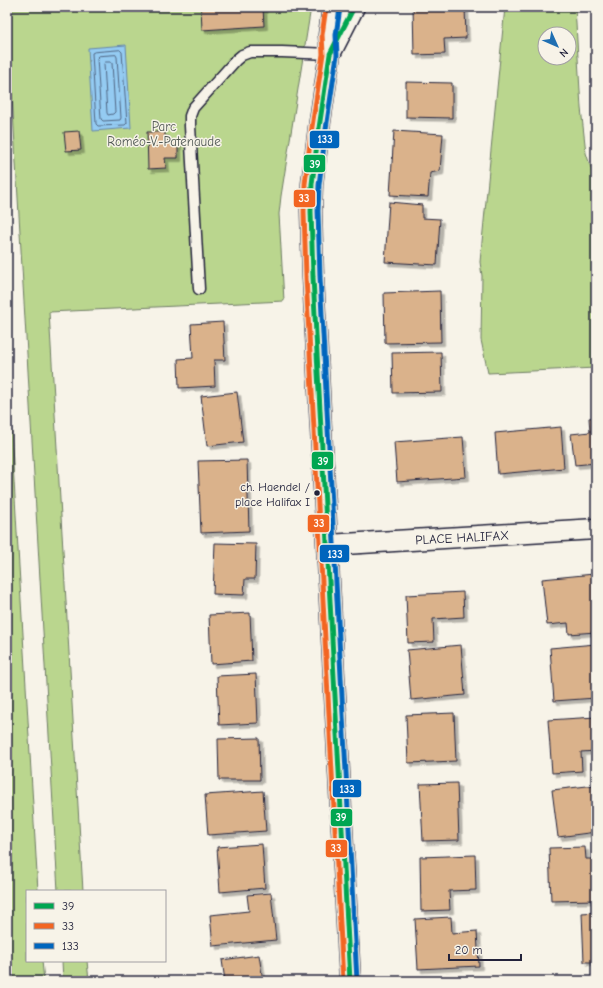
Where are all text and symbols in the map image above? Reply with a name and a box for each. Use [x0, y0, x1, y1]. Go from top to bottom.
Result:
north arrow [537, 26, 577, 66]
text: N [557, 46, 571, 60]
park label: Parc Roméo-V.-Patenaude [107, 119, 221, 149]
line badge: 133 [309, 130, 340, 149]
text: 133 [317, 133, 333, 146]
line badge: 39 [303, 154, 326, 173]
text: 39 [309, 158, 321, 171]
line badge: 33 [293, 189, 316, 208]
text: 33 [299, 192, 309, 205]
line badge: 39 [311, 451, 334, 470]
text: 39 [317, 455, 329, 468]
place label: ch. Haendel / place Halifax I [235, 480, 310, 509]
marker: ch. Haendel / place Halifax I [312, 488, 322, 498]
line badge: 33 [307, 514, 330, 533]
text: 33 [314, 517, 324, 530]
street label: PLACE HALIFAX [415, 528, 509, 547]
line badge: 133 [319, 544, 350, 563]
text: 133 [327, 548, 343, 561]
line badge: 133 [332, 779, 362, 798]
text: 133 [339, 783, 355, 796]
line badge: 39 [330, 808, 353, 827]
text: 39 [335, 811, 347, 824]
line badge: 33 [325, 839, 348, 858]
text: 33 [331, 842, 341, 855]
legend [26, 890, 166, 962]
text: 39 [62, 899, 74, 913]
text: 33 [62, 919, 74, 933]
scale bar [449, 936, 521, 962]
text: 133 [62, 939, 79, 953]
text: 20 m [455, 943, 483, 957]

